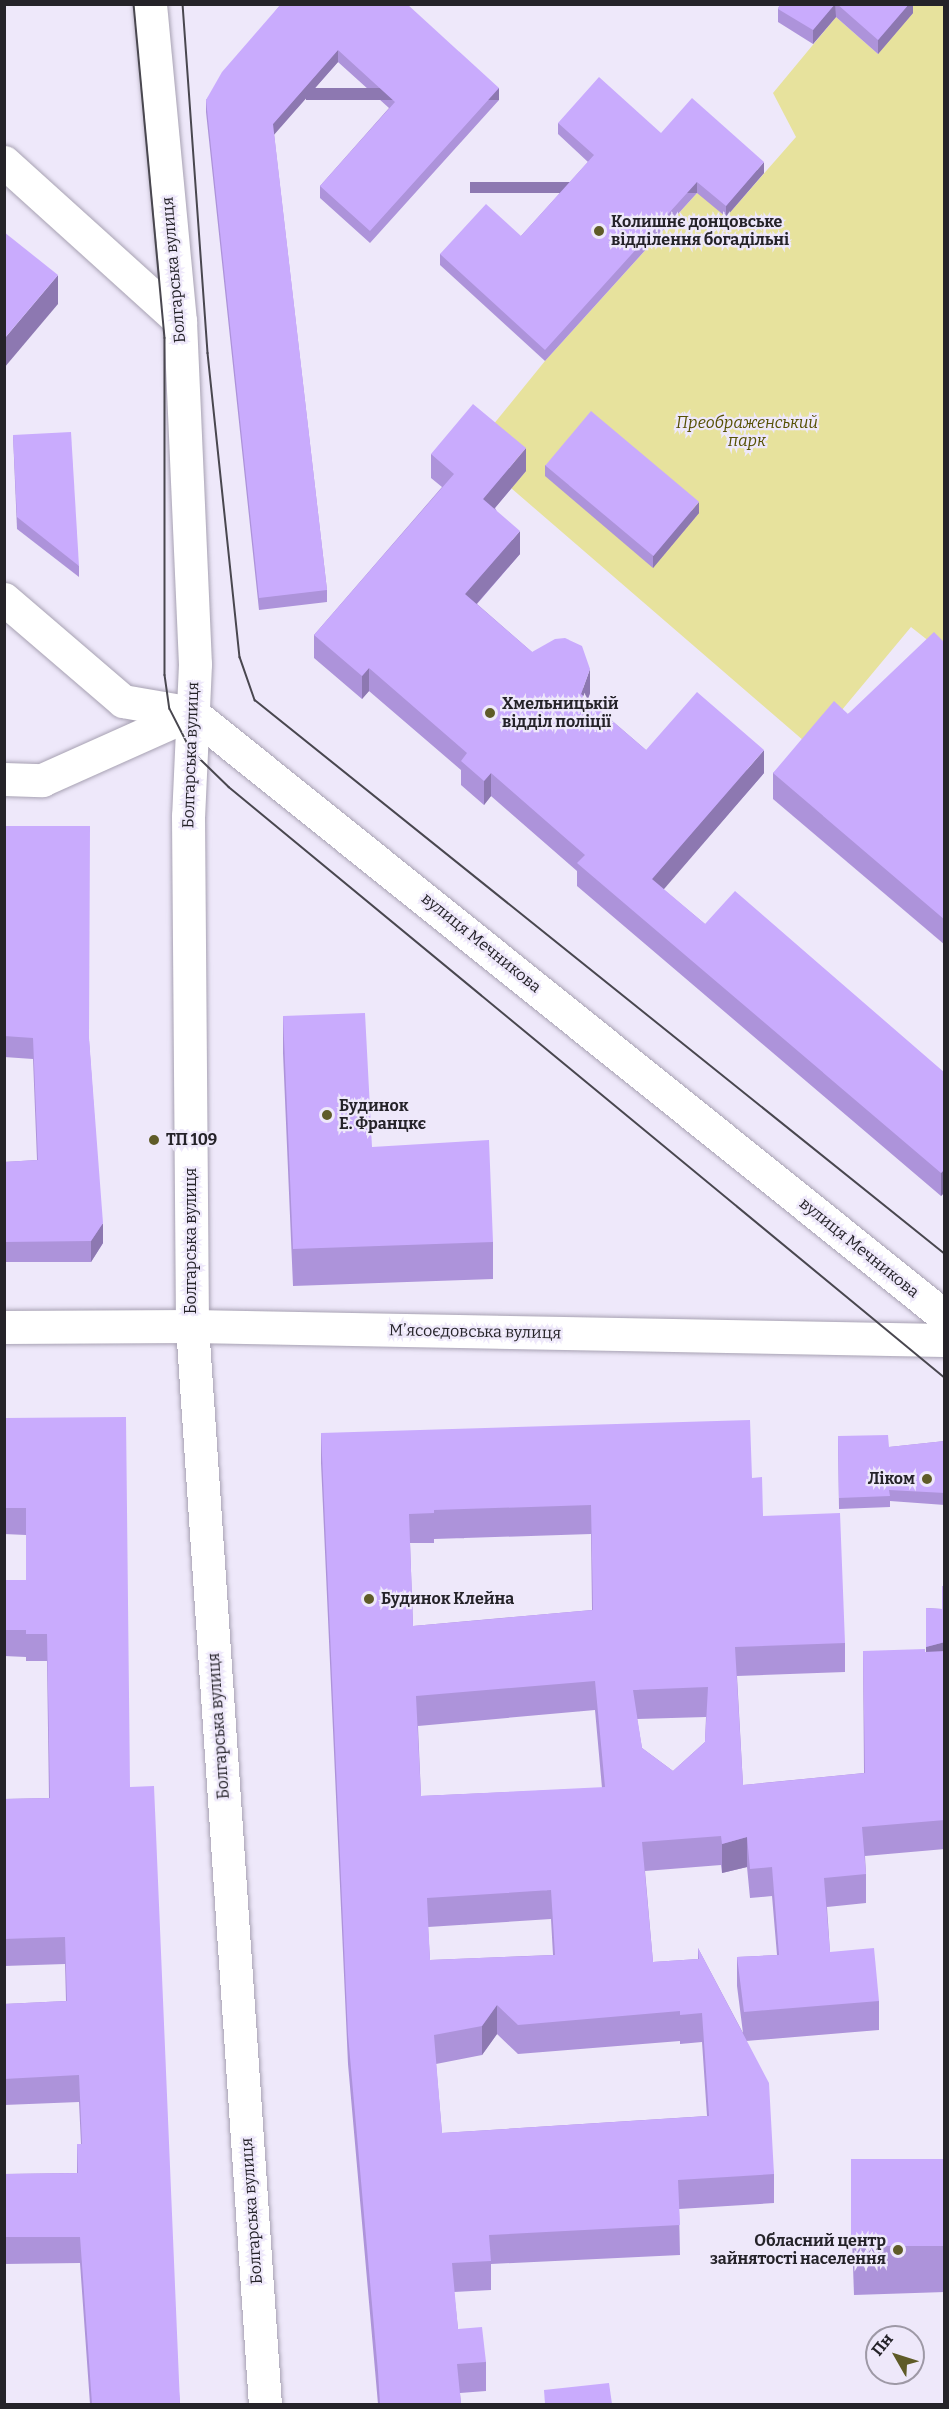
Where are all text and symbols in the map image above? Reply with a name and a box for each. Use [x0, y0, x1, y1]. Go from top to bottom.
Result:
street label: Болгарська вулиця [158, 196, 190, 344]
place label: Колишнє донцовське відділення богадільні [611, 212, 789, 250]
marker: Колишнє донцовське відділення богадільні [592, 224, 606, 238]
park label: Преображенський парк [676, 413, 818, 451]
street label: Болгарська вулиця [179, 681, 203, 829]
place label: Хмельницькій відділ поліції [502, 694, 619, 732]
marker: Хмельницькій відділ поліції [483, 706, 497, 720]
street label: вулиця Мечникова [417, 889, 545, 997]
place label: Будинок Е. Францкє [339, 1096, 426, 1134]
marker: Будинок Е. Францкє [320, 1108, 334, 1122]
place label: ТП 109 [166, 1130, 217, 1150]
marker: ТП 109 [147, 1133, 161, 1147]
street label: Болгарська вулиця [181, 1168, 201, 1314]
street label: вулиця Мечникова [795, 1194, 923, 1302]
street label: Мʼясоєдовська вулиця [389, 1321, 561, 1343]
place label: Ліком [868, 1469, 915, 1489]
marker: Ліком [920, 1472, 934, 1486]
place label: Будинок Клейна [381, 1589, 514, 1609]
marker: Будинок Клейна [362, 1592, 376, 1606]
street label: Болгарська вулиця [204, 1652, 234, 1800]
street label: Болгарська вулиця [237, 2137, 267, 2285]
place label: Обласний центр зайнятості населення [710, 2231, 886, 2269]
marker: Обласний центр зайнятості населення [891, 2243, 905, 2257]
north arrow [865, 2325, 925, 2385]
text: Пн [868, 2330, 897, 2360]

